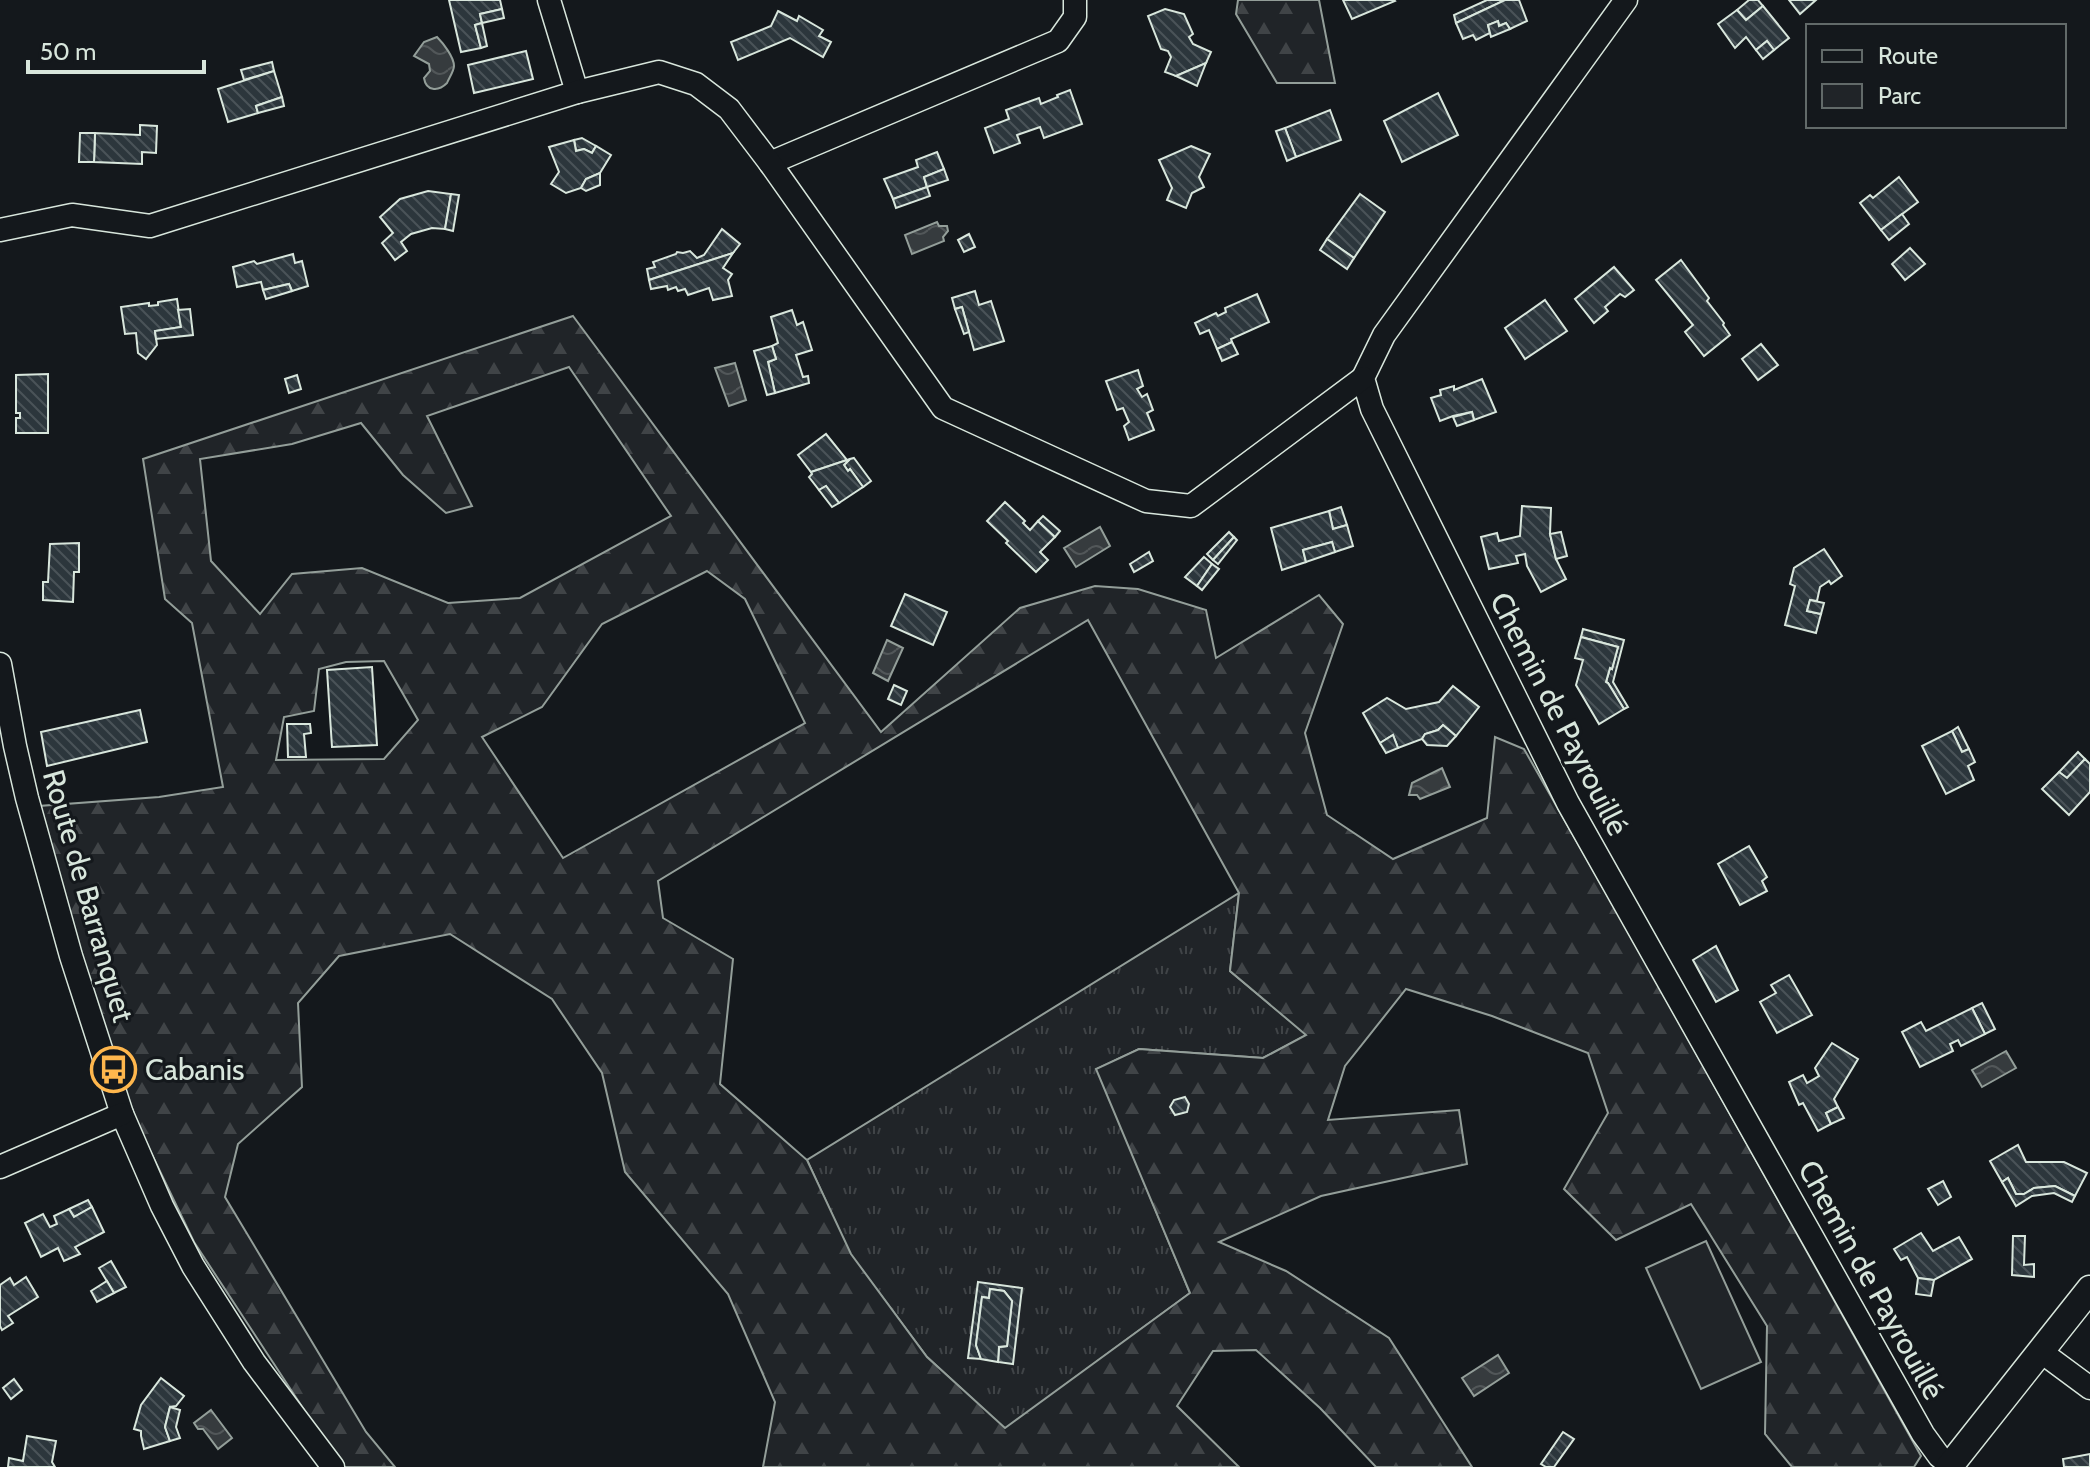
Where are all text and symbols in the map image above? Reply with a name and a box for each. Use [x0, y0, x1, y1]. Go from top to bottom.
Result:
scale bar [28, 24, 204, 74]
legend [1806, 24, 2066, 128]
text: 50 m [40, 37, 96, 66]
text: Route [1878, 41, 1938, 70]
text: Parc [1878, 81, 1921, 110]
street label: Chemin de Payrouillé [1482, 586, 1637, 841]
street label: Route de Barranquet [35, 765, 142, 1026]
bus stop icon: Cabanis [90, 1046, 138, 1094]
place label: Cabanis [145, 1051, 244, 1088]
street label: Chemin de Payrouillé [1790, 1154, 1953, 1406]

